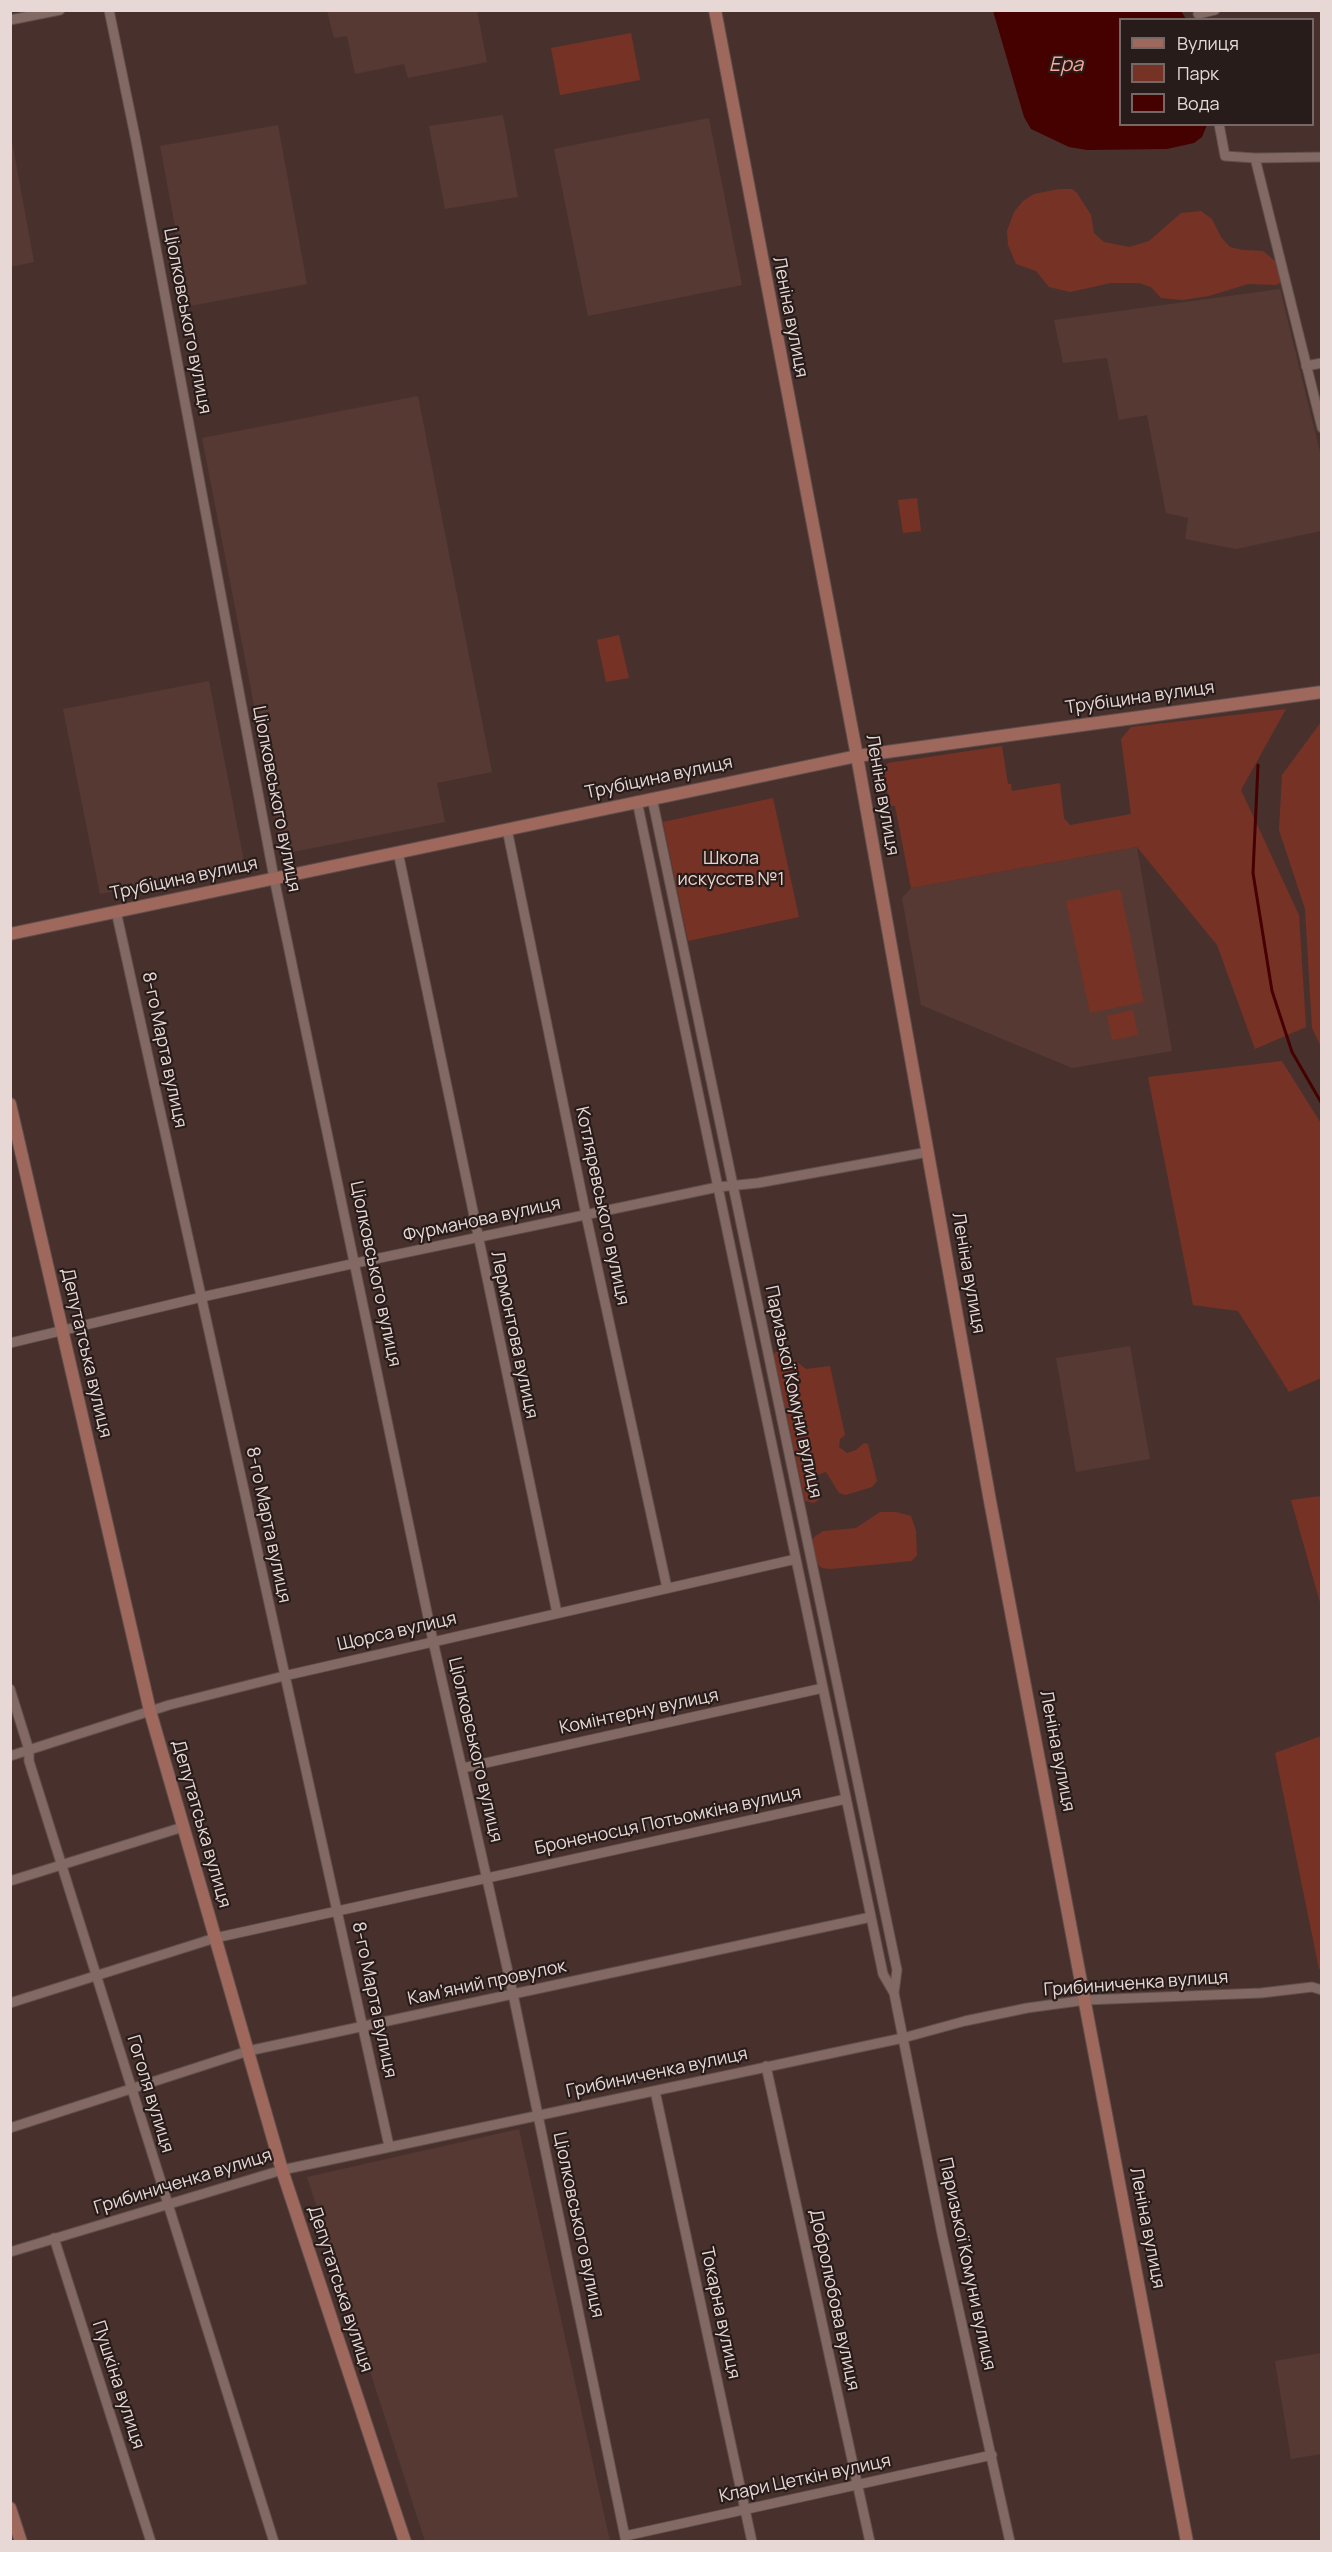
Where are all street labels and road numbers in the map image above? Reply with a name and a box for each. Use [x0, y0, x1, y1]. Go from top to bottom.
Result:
street label: Ціолковського вулиця [158, 226, 216, 416]
street label: Леніна вулиця [768, 255, 812, 379]
street label: Трубіцина вулиця [1064, 677, 1216, 719]
street label: Ціолковського вулиця [247, 704, 305, 894]
street label: Леніна вулиця [861, 733, 903, 857]
street label: Трубіцина вулиця [583, 752, 735, 804]
street label: Трубіцина вулиця [108, 853, 260, 905]
street label: 8-го Марта вулиця [137, 970, 191, 1130]
street label: Котляревського вулиця [570, 1105, 634, 1307]
street label: Ціолковського вулиця [345, 1179, 405, 1369]
street label: Фурманова вулиця [401, 1193, 563, 1247]
street label: Леніна вулиця [947, 1211, 989, 1335]
street label: Лермонтова вулиця [486, 1249, 542, 1421]
street label: Депутатська вулиця [56, 1266, 116, 1440]
street label: Паризької Комуни вулиця [760, 1284, 826, 1500]
street label: 8-го Марта вулиця [241, 1445, 295, 1605]
street label: Щорса вулиця [335, 1608, 459, 1656]
street label: Ціолковського вулиця [443, 1655, 507, 1845]
street label: Комінтерну вулиця [557, 1685, 721, 1739]
street label: Леніна вулиця [1035, 1689, 1079, 1813]
street label: Депутатська вулиця [167, 1738, 235, 1910]
street label: Броненосця Потьомкіна вулиця [533, 1782, 803, 1860]
street label: 8-го Марта вулиця [347, 1920, 401, 2080]
street label: Кам’яний провулок [406, 1956, 568, 2010]
street label: Грибиниченка вулиця [1043, 1967, 1229, 2001]
street label: Гоголя вулиця [122, 2033, 178, 2155]
street label: Грибиниченка вулиця [564, 2043, 750, 2103]
street label: Ціолковського вулиця [548, 2130, 608, 2320]
street label: Грибиниченка вулиця [91, 2145, 275, 2219]
street label: Паризької Комуни вулиця [934, 2156, 1000, 2372]
street label: Леніна вулиця [1125, 2166, 1169, 2290]
street label: Депутатська вулиця [303, 2203, 377, 2375]
street label: Добролюбова вулиця [804, 2207, 864, 2393]
street label: Токарна вулиця [695, 2245, 745, 2381]
street label: Пушкіна вулиця [87, 2318, 149, 2452]
street label: Клари Цеткін вулиця [717, 2450, 893, 2508]

